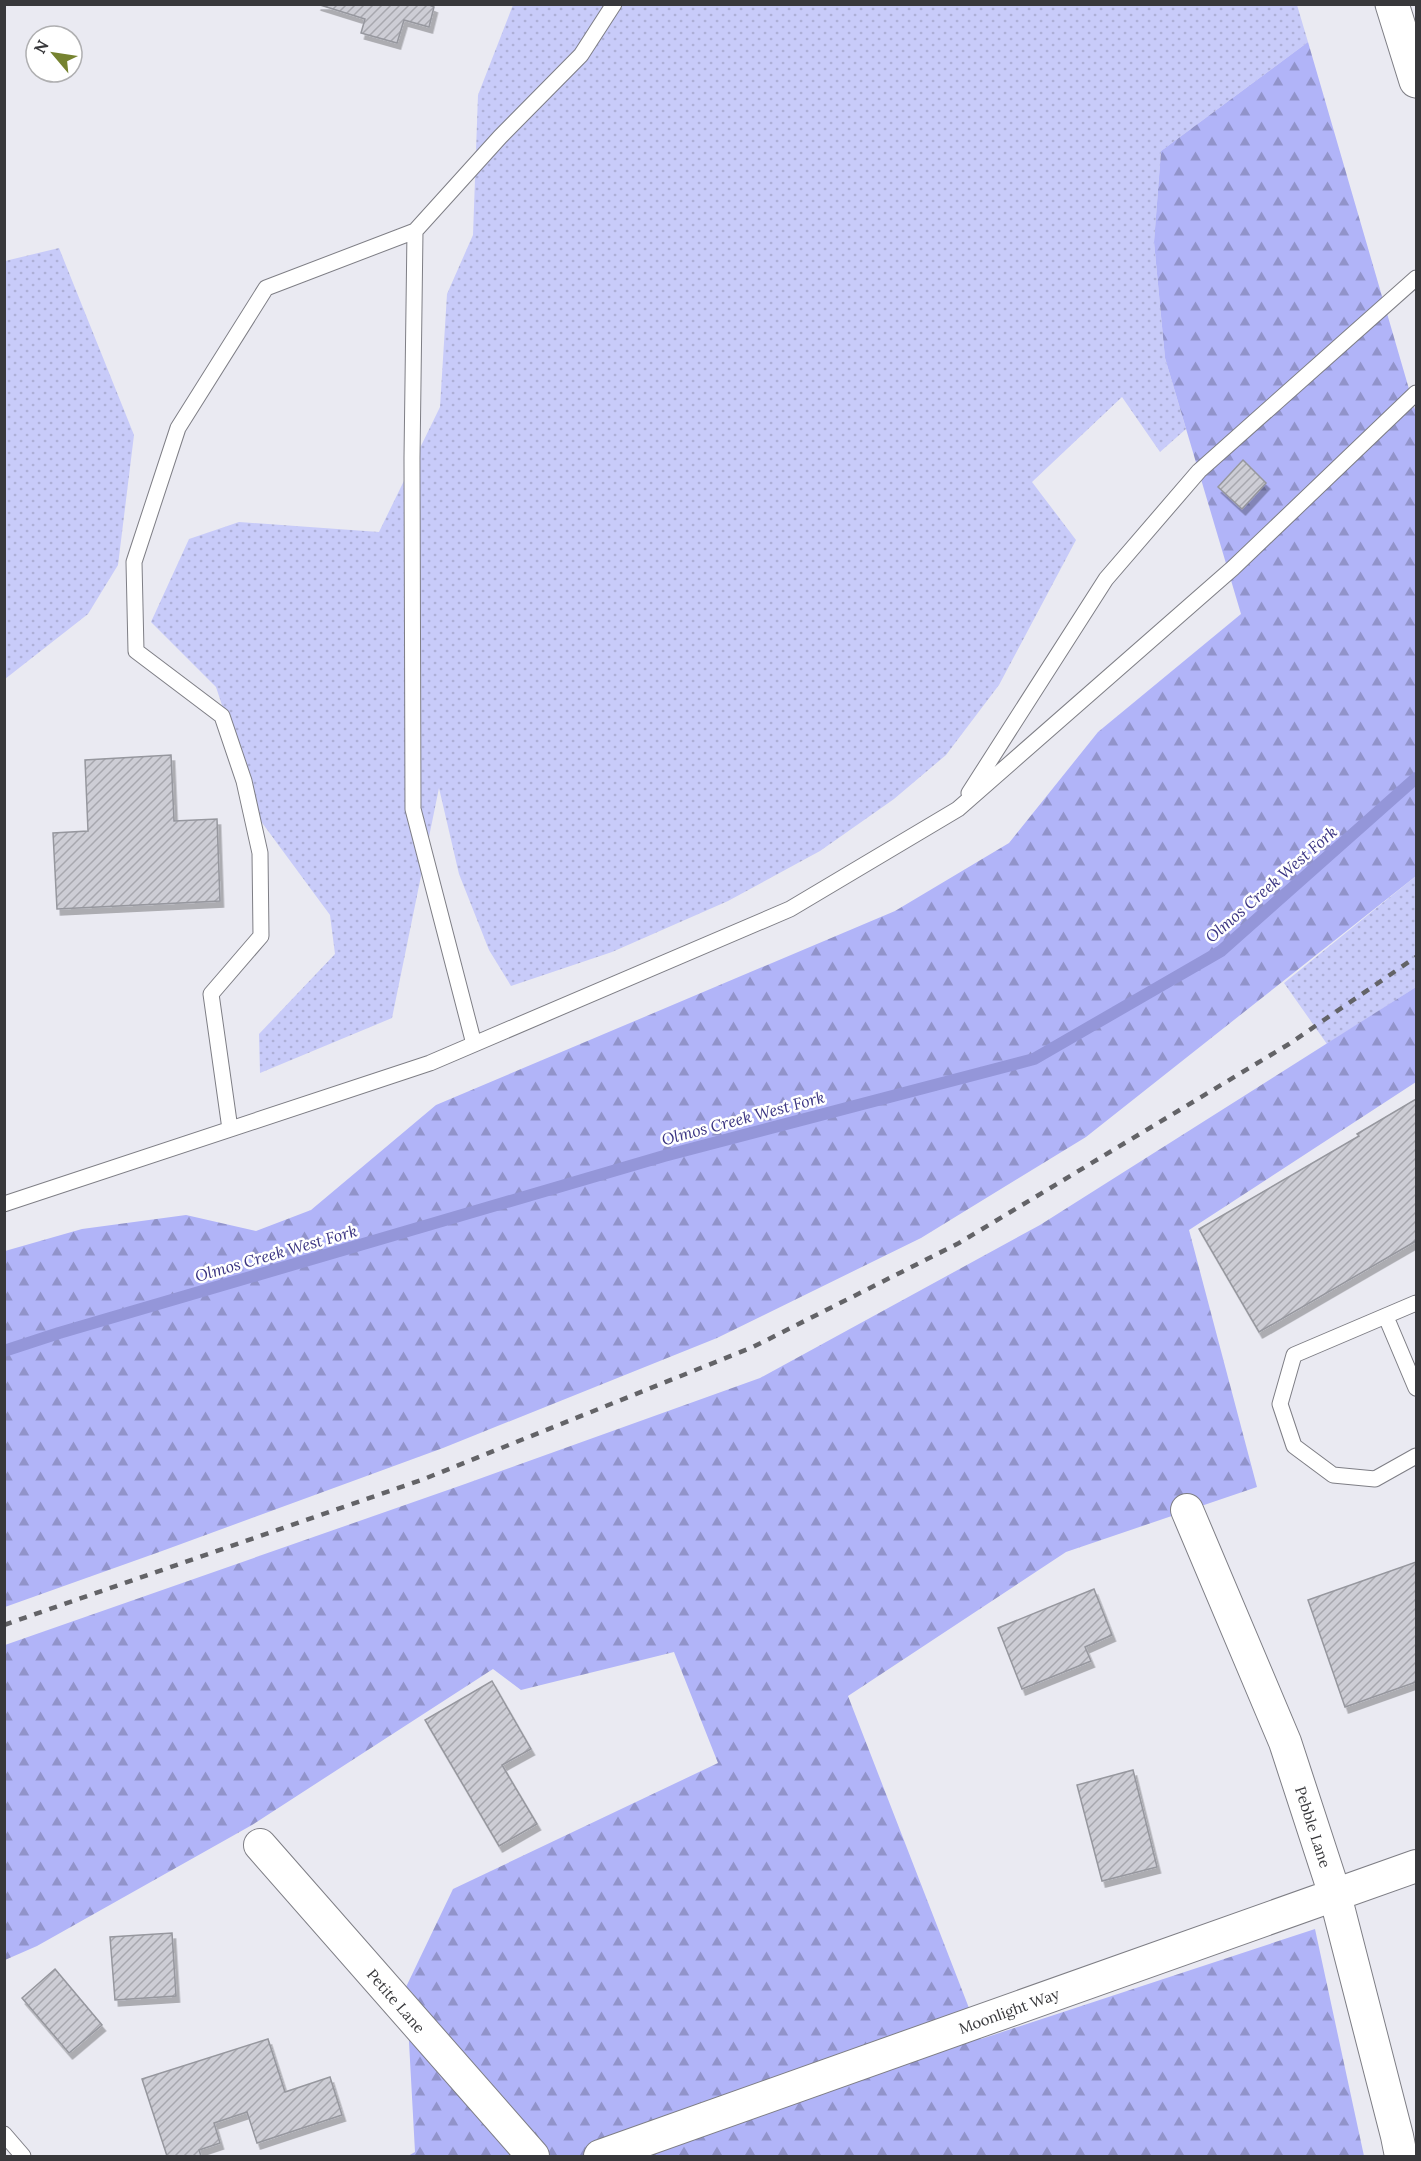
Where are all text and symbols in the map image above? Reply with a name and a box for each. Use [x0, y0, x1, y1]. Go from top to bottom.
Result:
north arrow [24, 24, 84, 84]
text: N [29, 36, 53, 57]
water label: Olmos Creek West Fork [1201, 821, 1341, 947]
water label: Olmos Creek West Fork [659, 1087, 827, 1149]
water label: Olmos Creek West Fork [193, 1220, 359, 1286]
street label: Pebble Lane [1291, 1784, 1335, 1870]
street label: Petite Lane [363, 1965, 429, 2037]
street label: Moonlight Way [956, 1984, 1062, 2038]

